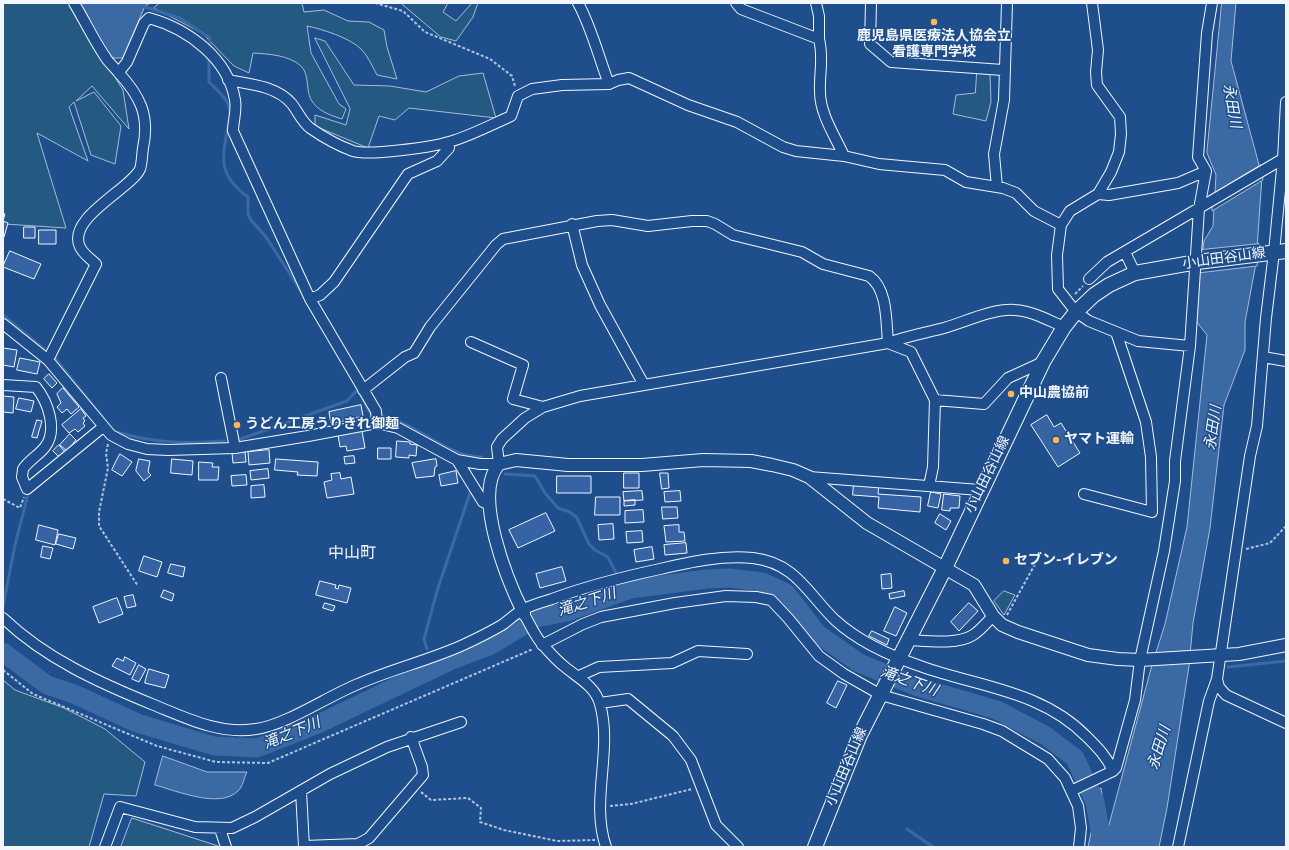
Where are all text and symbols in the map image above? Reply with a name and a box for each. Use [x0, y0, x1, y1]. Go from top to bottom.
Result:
marker: 鹿児島県医療法人協会立 看護専門学校 [929, 17, 939, 27]
place label: 鹿児島県医療法人協会立 看護専門学校 [857, 29, 1011, 62]
water label: 永田川 [1218, 82, 1244, 130]
street label: 小山田谷山線 [1181, 245, 1267, 273]
place label: 中山農協前 [1019, 386, 1089, 402]
marker: 中山農協前 [1006, 389, 1016, 399]
water label: 永田川 [1202, 404, 1226, 452]
place label: うどん工房うりきれ御麺 [245, 417, 399, 433]
marker: うどん工房うりきれ御麺 [232, 420, 242, 430]
place label: ヤマト運輸 [1064, 432, 1134, 448]
street label: 小山田谷山線 [962, 434, 1014, 516]
marker: ヤマト運輸 [1051, 435, 1061, 445]
district label: 中山町 [328, 544, 376, 564]
place label: セブン-イレブン [1014, 553, 1118, 569]
marker: セブン-イレブン [1001, 556, 1011, 566]
water label: 滝之下川 [556, 585, 618, 621]
water label: 滝之下川 [878, 663, 940, 701]
water label: 滝之下川 [261, 714, 323, 754]
water label: 永田川 [1145, 724, 1175, 772]
street label: 小山田谷山線 [823, 725, 871, 809]

